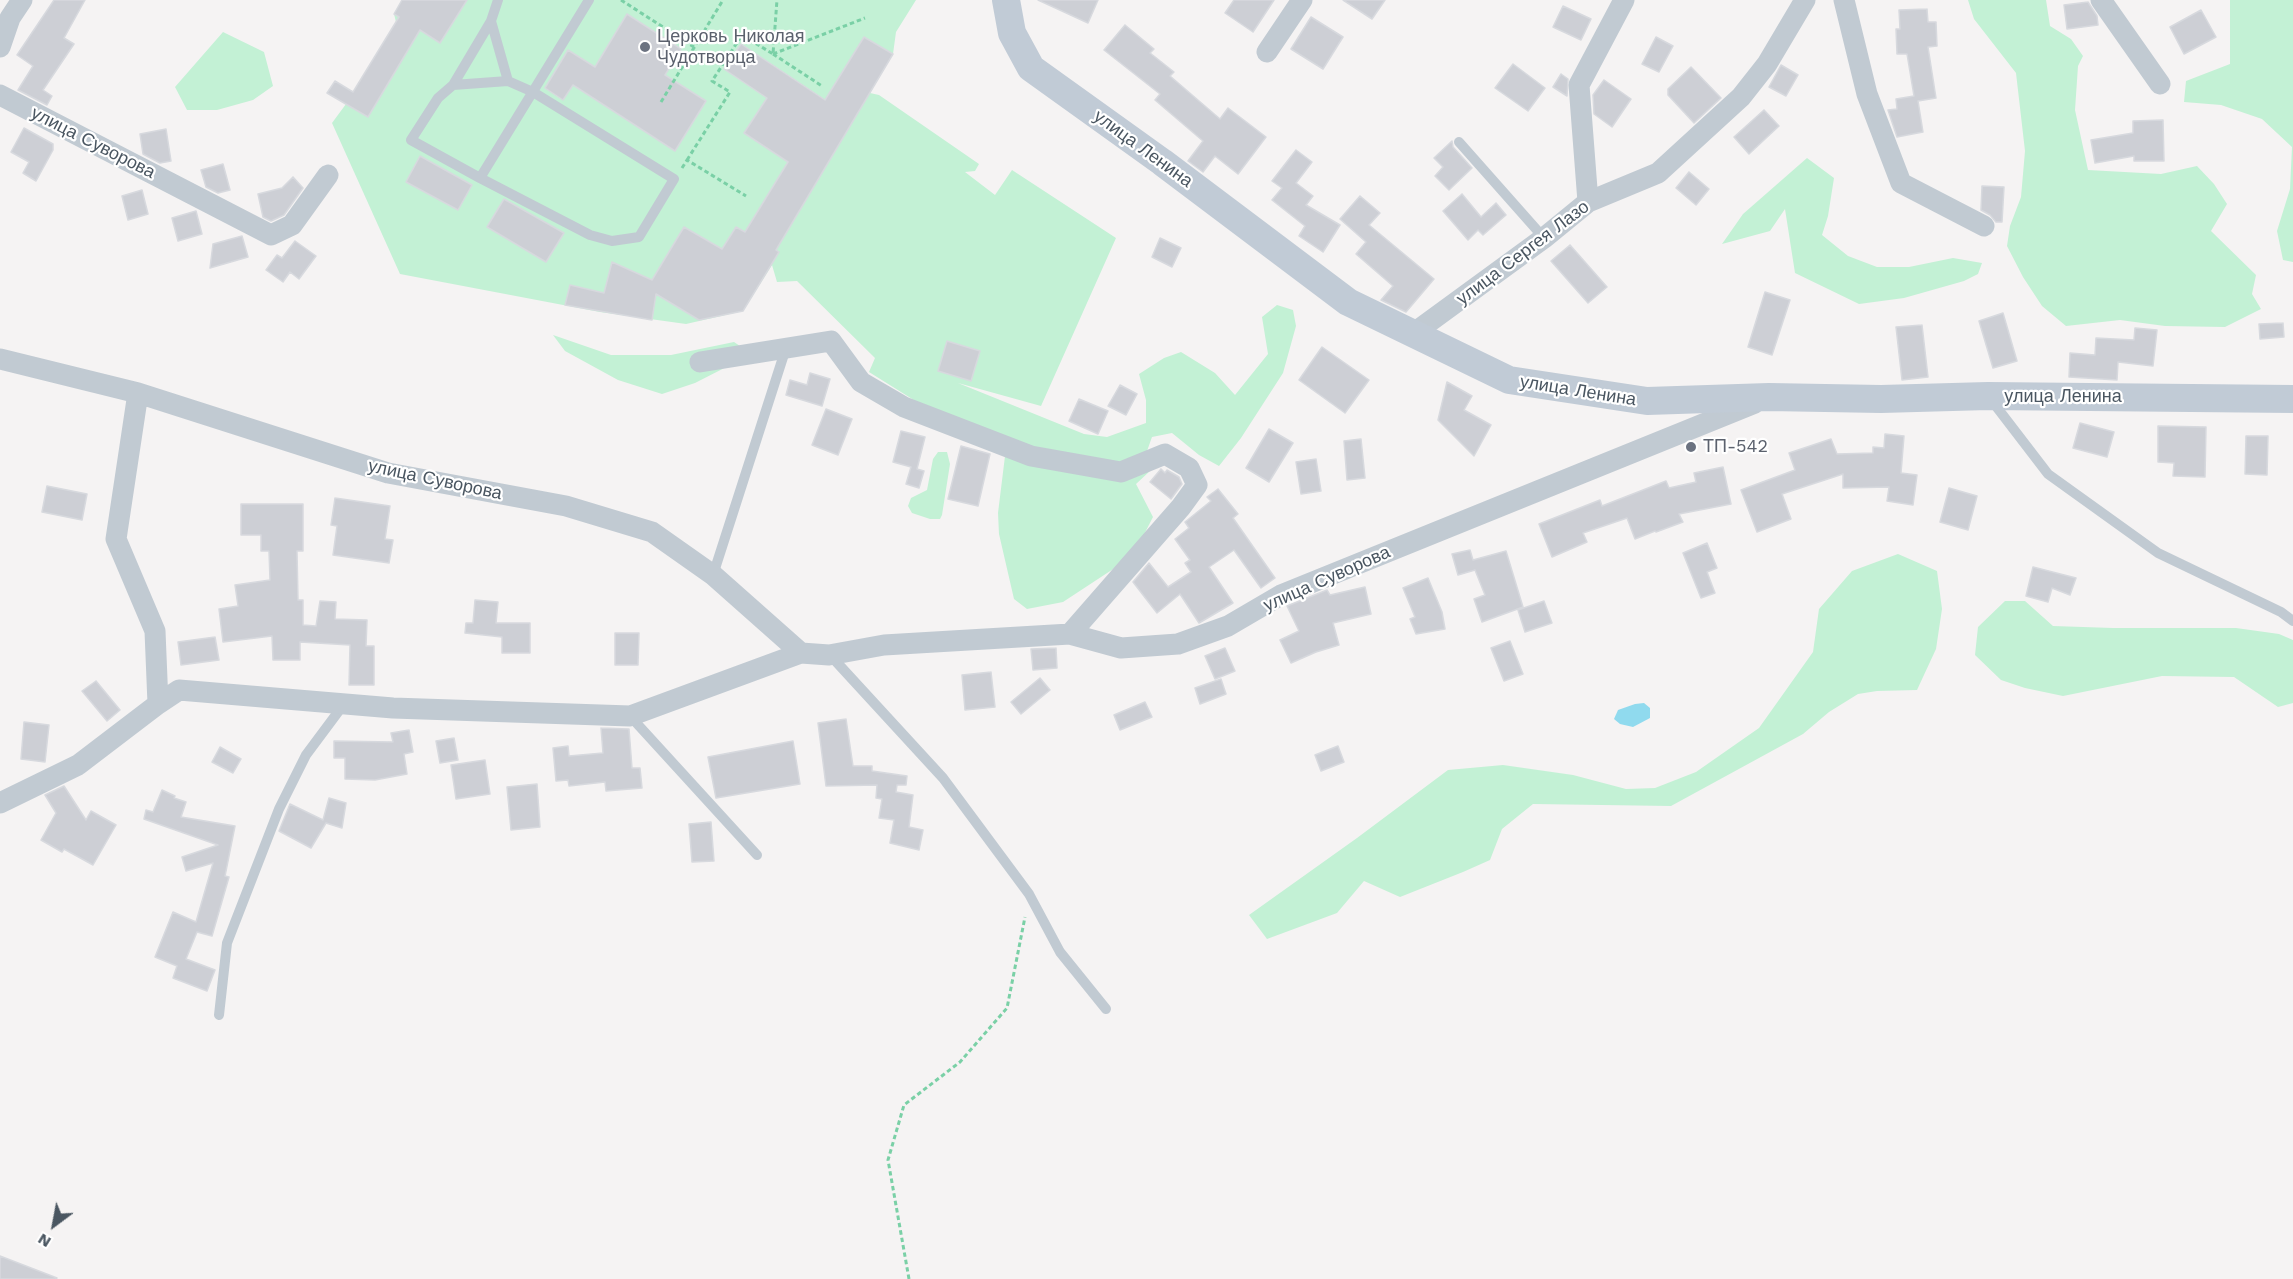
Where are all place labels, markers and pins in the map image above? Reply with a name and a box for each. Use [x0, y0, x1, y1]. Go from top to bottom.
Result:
place label: Церковь Николая Чудотворца [657, 26, 805, 68]
marker: Церковь Николая Чудотворца [638, 40, 652, 54]
place label: ТП-542 [1703, 436, 1768, 458]
marker: ТП-542 [1684, 440, 1698, 454]

